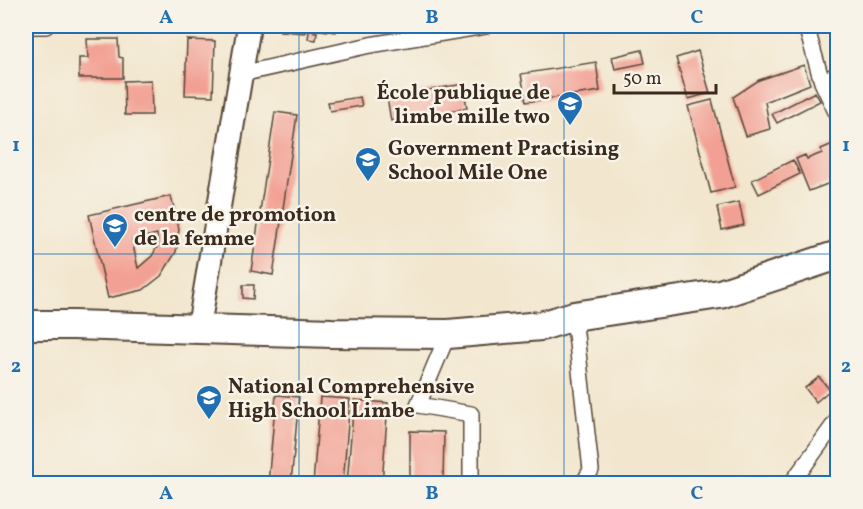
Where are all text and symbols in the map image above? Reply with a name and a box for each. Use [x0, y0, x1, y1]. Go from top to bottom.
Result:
text: A [159, 4, 173, 32]
text: B [425, 4, 439, 32]
text: C [691, 4, 704, 32]
scale bar [614, 57, 716, 95]
text: 50 m [623, 67, 662, 92]
place label: École publique de limbe mille two [376, 79, 550, 132]
school or university icon: École publique de limbe mille two [555, 89, 585, 127]
text: 1 [12, 132, 20, 160]
text: 1 [842, 132, 850, 160]
place label: Government Practising School Mile One [388, 135, 619, 188]
school or university icon: Government Practising School Mile One [353, 145, 383, 183]
place label: centre de promotion de la femme [134, 201, 337, 254]
school or university icon: centre de promotion de la femme [100, 211, 130, 249]
text: 2 [11, 353, 21, 381]
text: 2 [841, 353, 851, 381]
place label: National Comprehensive High School Limbe [228, 373, 474, 426]
school or university icon: National Comprehensive High School Limbe [194, 383, 224, 421]
text: A [159, 480, 173, 508]
text: B [425, 480, 439, 508]
text: C [691, 480, 704, 508]

